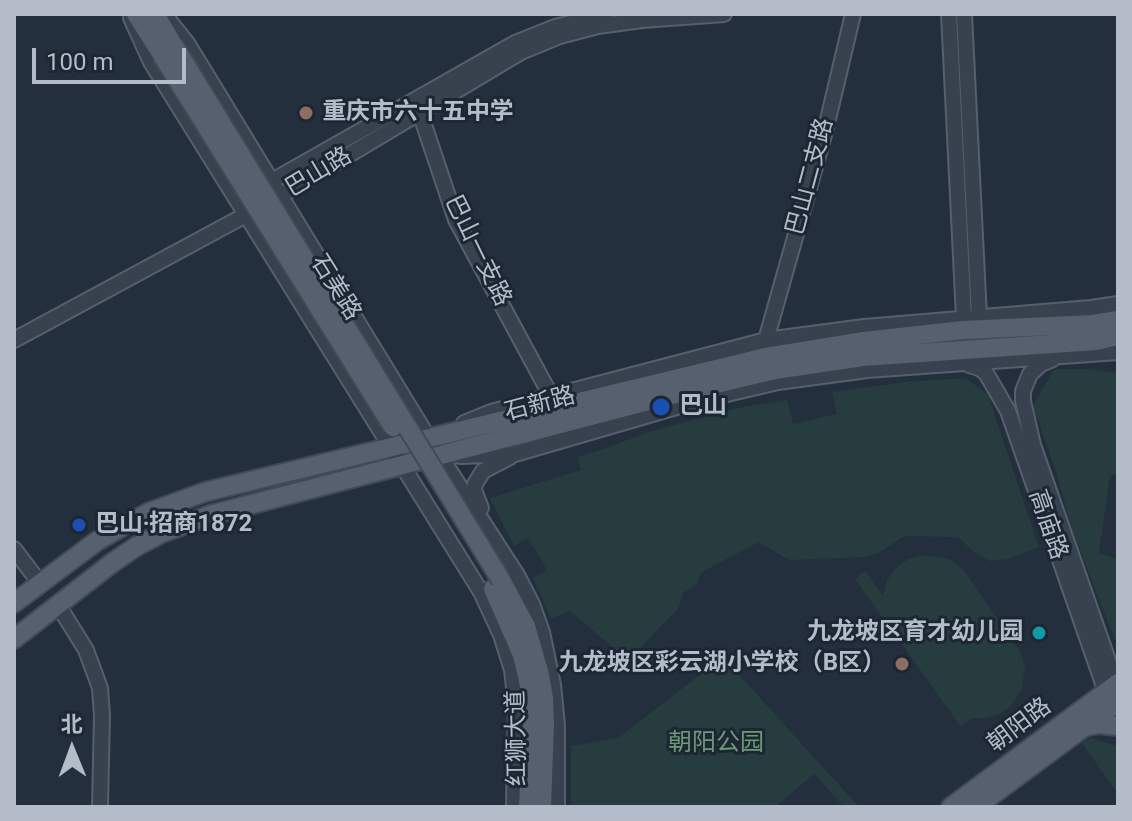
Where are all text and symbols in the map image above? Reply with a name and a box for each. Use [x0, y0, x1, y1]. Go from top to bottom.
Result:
scale bar [36, 32, 190, 82]
text: 100 m [46, 48, 113, 76]
place label: 重庆市六十五中学 [322, 99, 514, 127]
marker: 重庆市六十五中学 [297, 104, 315, 122]
street label: 巴山二支路 [782, 115, 840, 239]
street label: 巴山路 [281, 142, 357, 204]
street label: 巴山一支路 [438, 191, 516, 311]
street label: 石美路 [304, 250, 366, 326]
street label: 石新路 [501, 382, 579, 428]
place label: 巴山 [679, 393, 727, 421]
marker: 巴山 [650, 396, 672, 418]
street label: 高庙路 [1022, 486, 1072, 564]
place label: 巴山‧招商1872 [95, 511, 252, 539]
marker: 巴山‧招商1872 [70, 516, 88, 534]
place label: 九龙坡区育才幼儿园 [807, 619, 1023, 647]
marker: 九龙坡区育才幼儿园 [1030, 624, 1048, 642]
place label: 九龙坡区彩云湖小学校（B区） [559, 650, 886, 678]
marker: 九龙坡区彩云湖小学校（B区） [893, 655, 911, 673]
street label: 红狮大道 [503, 690, 533, 786]
street label: 朝阳路 [983, 693, 1057, 759]
north arrow [32, 709, 112, 789]
text: 北 [60, 712, 83, 737]
park label: 朝阳公园 [668, 730, 764, 758]

